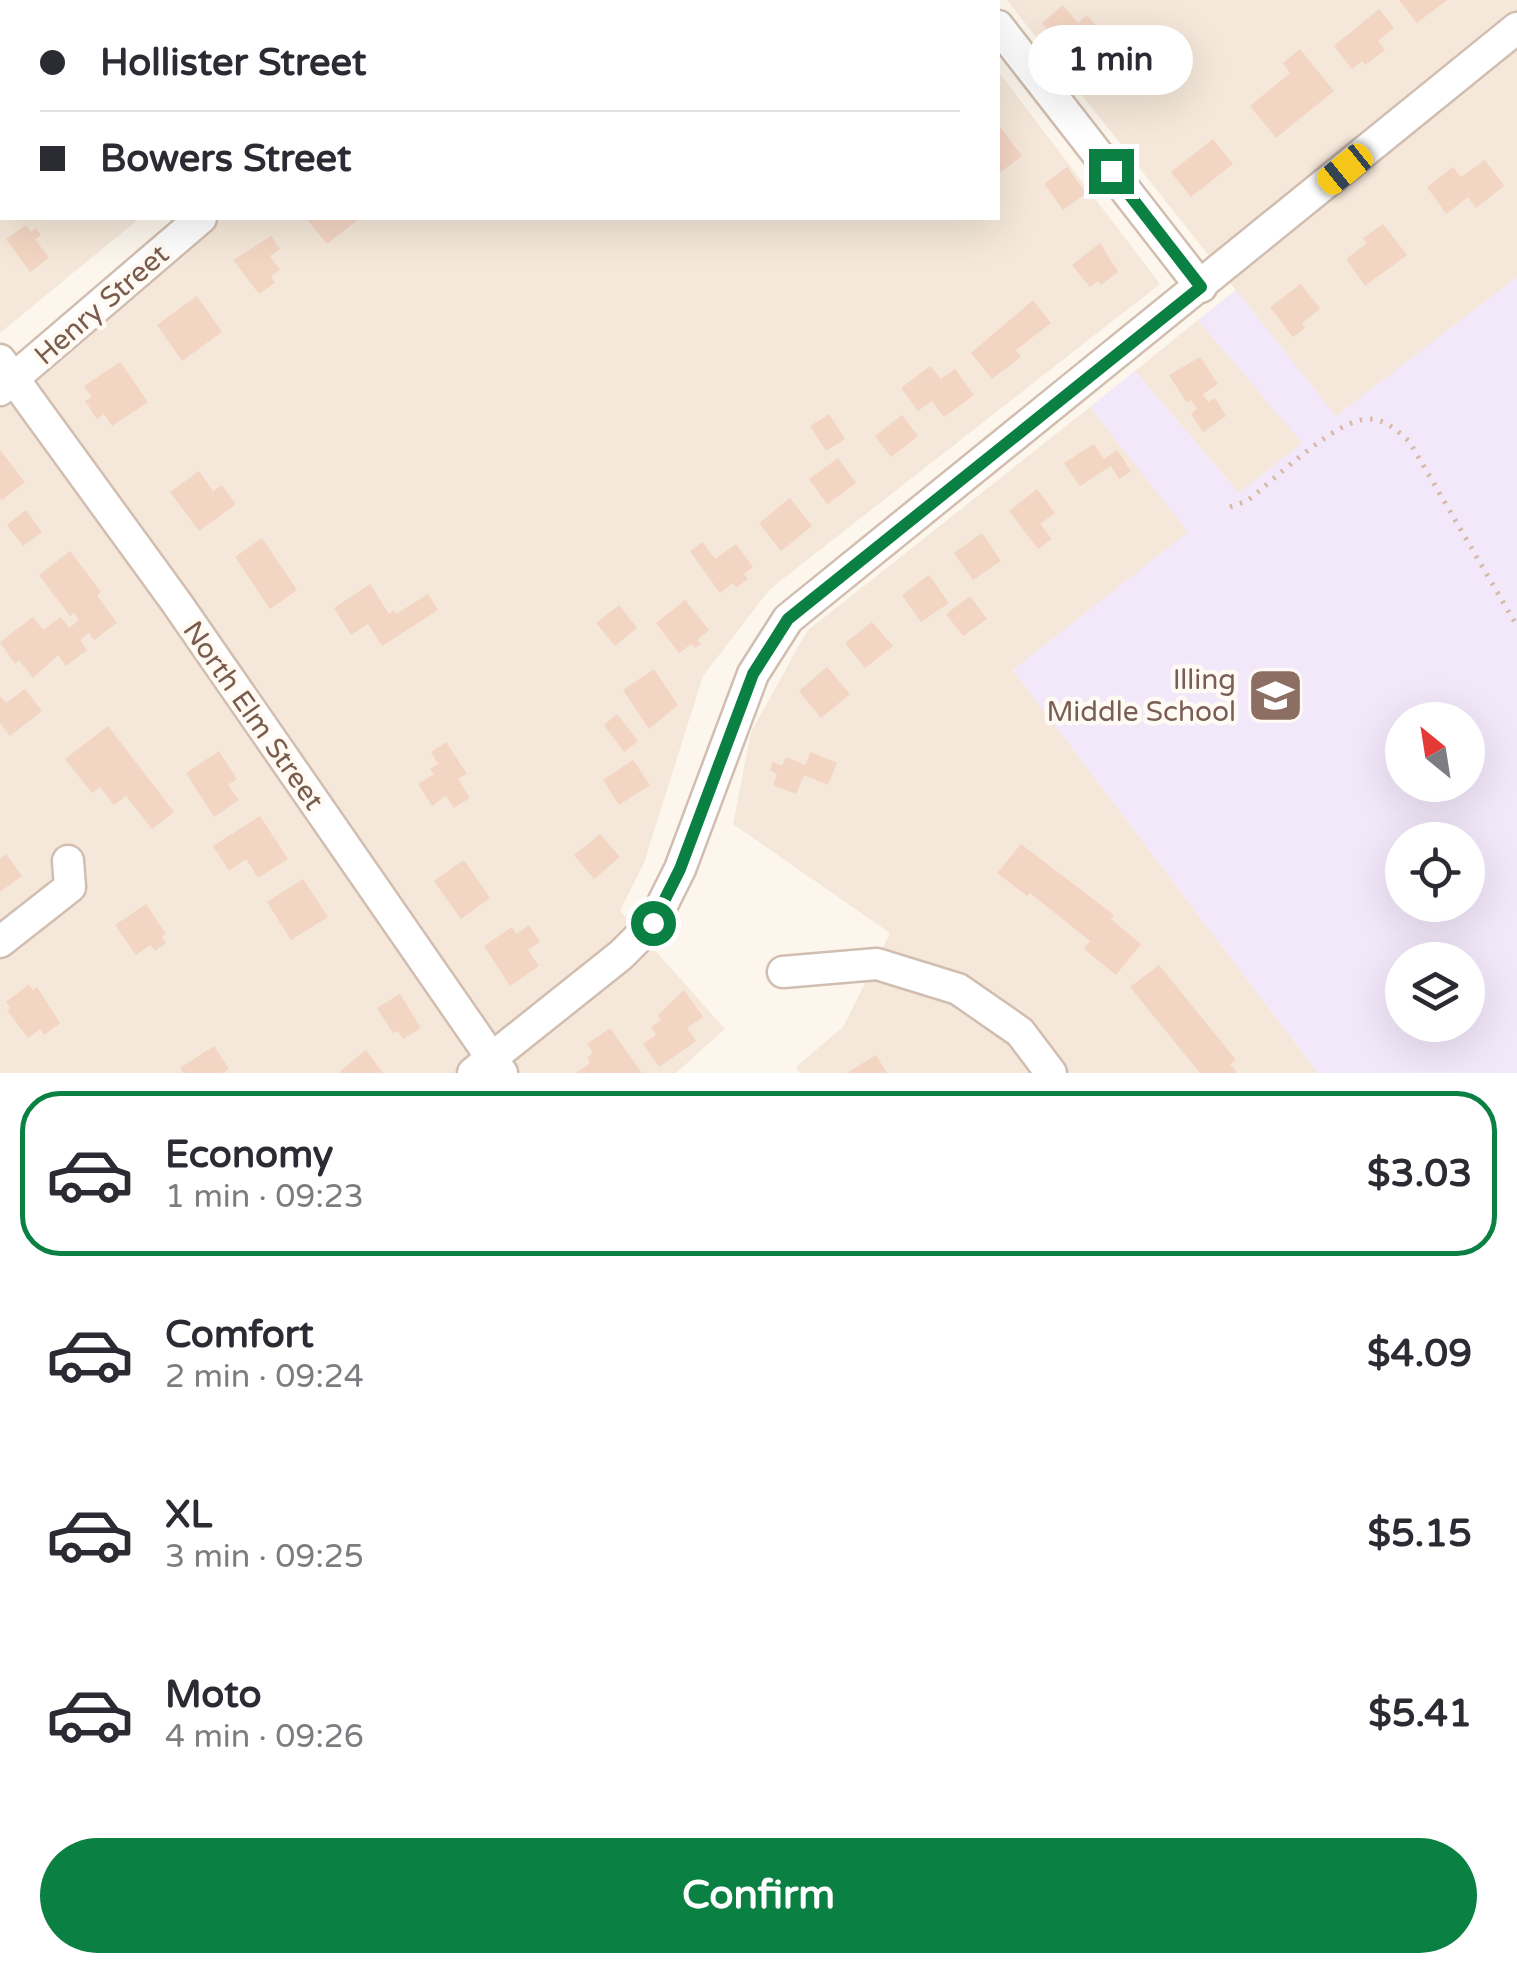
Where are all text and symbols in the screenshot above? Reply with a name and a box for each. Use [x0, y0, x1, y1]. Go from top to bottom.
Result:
callout: 1 min [1028, 26, 1194, 96]
text: Hollister Street [100, 40, 367, 86]
text: 1 min [1068, 41, 1153, 79]
text: Bowers Street [100, 136, 352, 182]
car [1312, 138, 1378, 200]
route end [1089, 149, 1134, 194]
street label: Henry Street [28, 237, 176, 372]
street label: North Elm Street [175, 615, 331, 817]
place label: Illing Middle School [1047, 663, 1236, 729]
school or university icon: Illing Middle School [1245, 665, 1305, 725]
north arrow [1385, 702, 1485, 802]
map controls [1385, 702, 1485, 1042]
button: locate [1385, 822, 1485, 922]
route start [631, 901, 676, 946]
button: layers [1385, 942, 1485, 1042]
icon: car [45, 1129, 135, 1219]
text: Economy [165, 1132, 333, 1178]
text: $3.03 [1367, 1151, 1472, 1197]
text: 1 min · 09:23 [165, 1178, 364, 1216]
icon: car [45, 1309, 135, 1399]
text: Comfort [165, 1312, 314, 1358]
text: $4.09 [1367, 1331, 1472, 1377]
text: 2 min · 09:24 [165, 1358, 364, 1396]
icon: car [45, 1489, 135, 1579]
text: XL [165, 1492, 212, 1538]
text: $5.15 [1367, 1511, 1472, 1557]
text: 3 min · 09:25 [165, 1538, 364, 1576]
icon: car [45, 1669, 135, 1759]
text: Moto [165, 1672, 261, 1718]
text: $5.41 [1368, 1691, 1472, 1737]
text: 4 min · 09:26 [165, 1718, 364, 1756]
button: Confirm [40, 1838, 1477, 1953]

